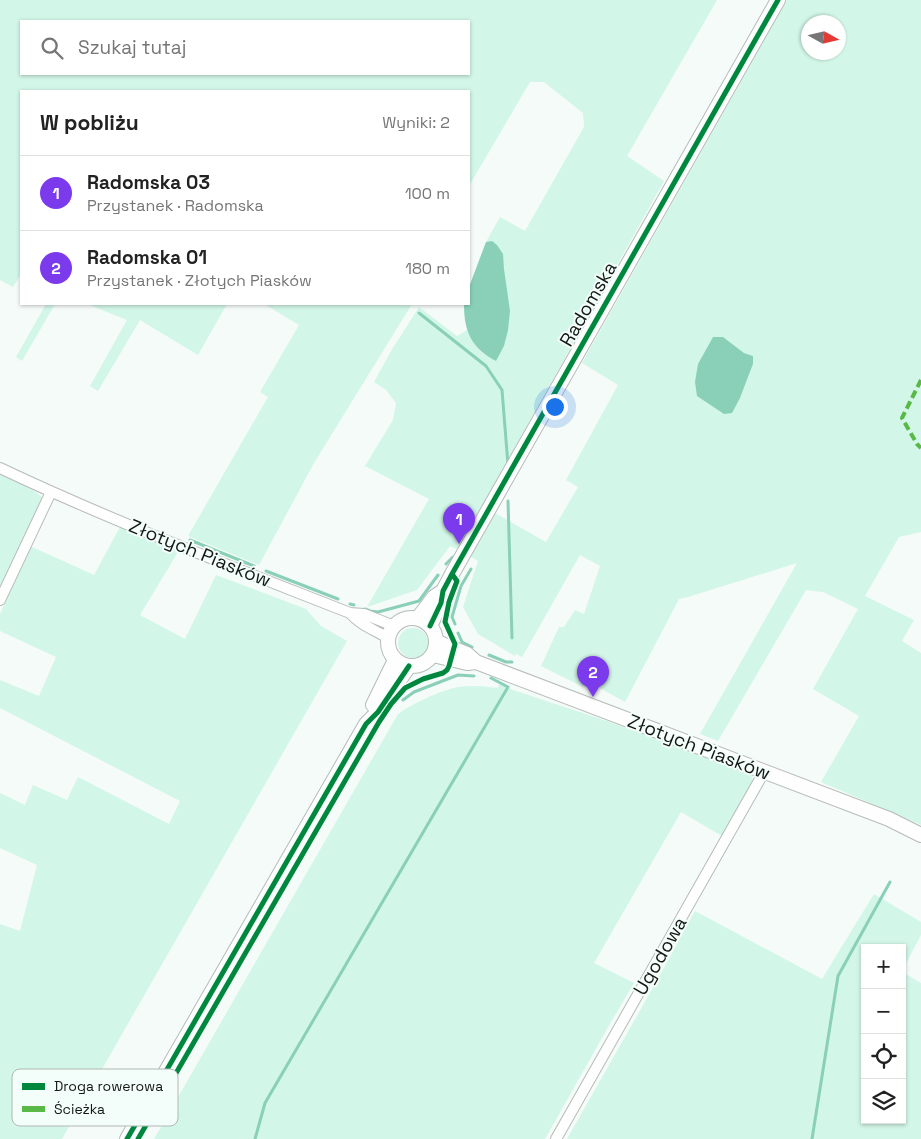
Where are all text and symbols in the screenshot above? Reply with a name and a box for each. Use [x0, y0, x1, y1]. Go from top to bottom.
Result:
north arrow [801, 15, 846, 60]
search box [20, 20, 470, 75]
icon: search [38, 34, 66, 62]
text: Szukaj tutaj [78, 35, 186, 60]
text: W pobliżu [40, 109, 139, 136]
text: Wyniki: 2 [382, 112, 450, 133]
text: Radomska 03 [87, 170, 210, 195]
text: 1 [52, 183, 60, 204]
text: 100 m [405, 183, 450, 204]
text: Przystanek · Radomska [87, 195, 264, 216]
text: Radomska 01 [87, 245, 207, 270]
street label: Radomska [554, 257, 622, 351]
text: 2 [51, 258, 61, 279]
text: 180 m [405, 258, 450, 279]
text: Przystanek · Złotych Piasków [87, 270, 312, 291]
your location [542, 394, 568, 420]
pin: 1 [443, 503, 475, 544]
street label: Złotych Piasków [125, 513, 275, 593]
pin: 2 [577, 656, 609, 697]
street label: Złotych Piasków [624, 708, 774, 786]
street label: Ugodowa [628, 912, 692, 1000]
map controls [861, 944, 906, 1124]
button: + [861, 944, 906, 989]
button: − [861, 989, 906, 1034]
button: locate [861, 1034, 906, 1079]
legend [12, 1069, 178, 1126]
text: Droga rowerowa [54, 1077, 163, 1095]
button: layers [861, 1079, 906, 1124]
text: Ścieżka [54, 1100, 105, 1118]

